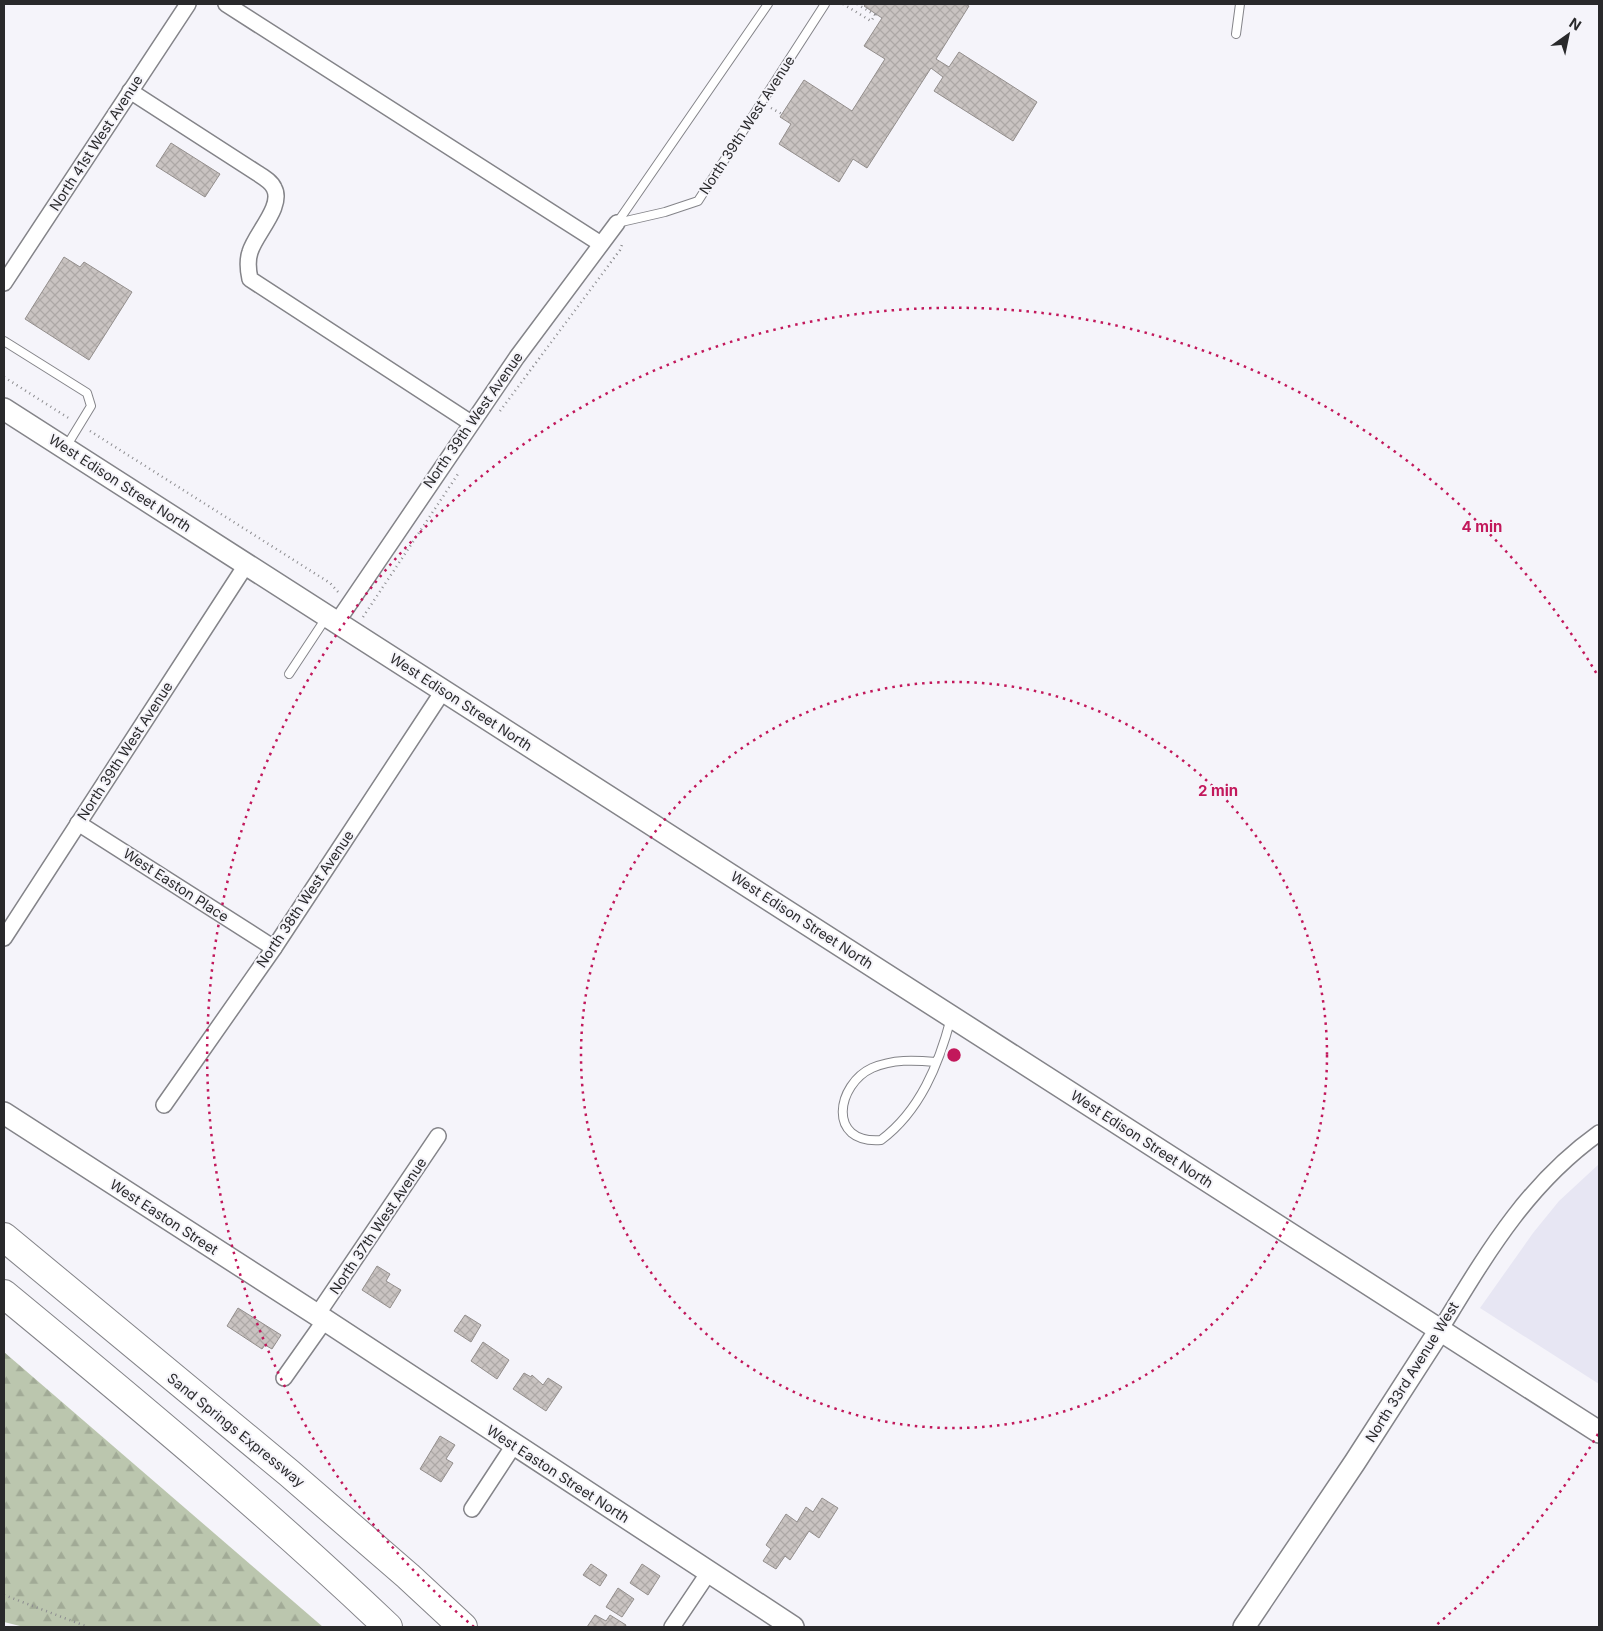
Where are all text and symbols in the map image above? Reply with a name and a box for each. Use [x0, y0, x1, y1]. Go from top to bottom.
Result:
north arrow [1543, 10, 1593, 60]
text: N [1566, 14, 1584, 34]
street label: North 39th West Avenue [695, 52, 798, 197]
street label: North 41st West Avenue [45, 72, 146, 214]
street label: North 39th West Avenue [419, 349, 526, 491]
street label: West Edison Street North [46, 430, 195, 535]
text: 4 min [1462, 517, 1502, 536]
street label: West Edison Street North [387, 649, 536, 754]
street label: North 39th West Avenue [73, 678, 176, 823]
text: 2 min [1198, 781, 1238, 800]
street label: North 38th West Avenue [252, 827, 357, 970]
street label: West Easton Place [120, 844, 232, 925]
street label: West Edison Street North [728, 867, 877, 972]
centre of rings [945, 1046, 963, 1064]
street label: West Edison Street North [1068, 1086, 1217, 1191]
street label: North 37th West Avenue [326, 1154, 430, 1297]
street label: West Easton Street [107, 1175, 222, 1258]
street label: North 33rd Avenue West [1361, 1298, 1462, 1445]
street label: Sand Springs Expressway [164, 1369, 309, 1490]
street label: West Easton Street North [484, 1421, 633, 1526]

